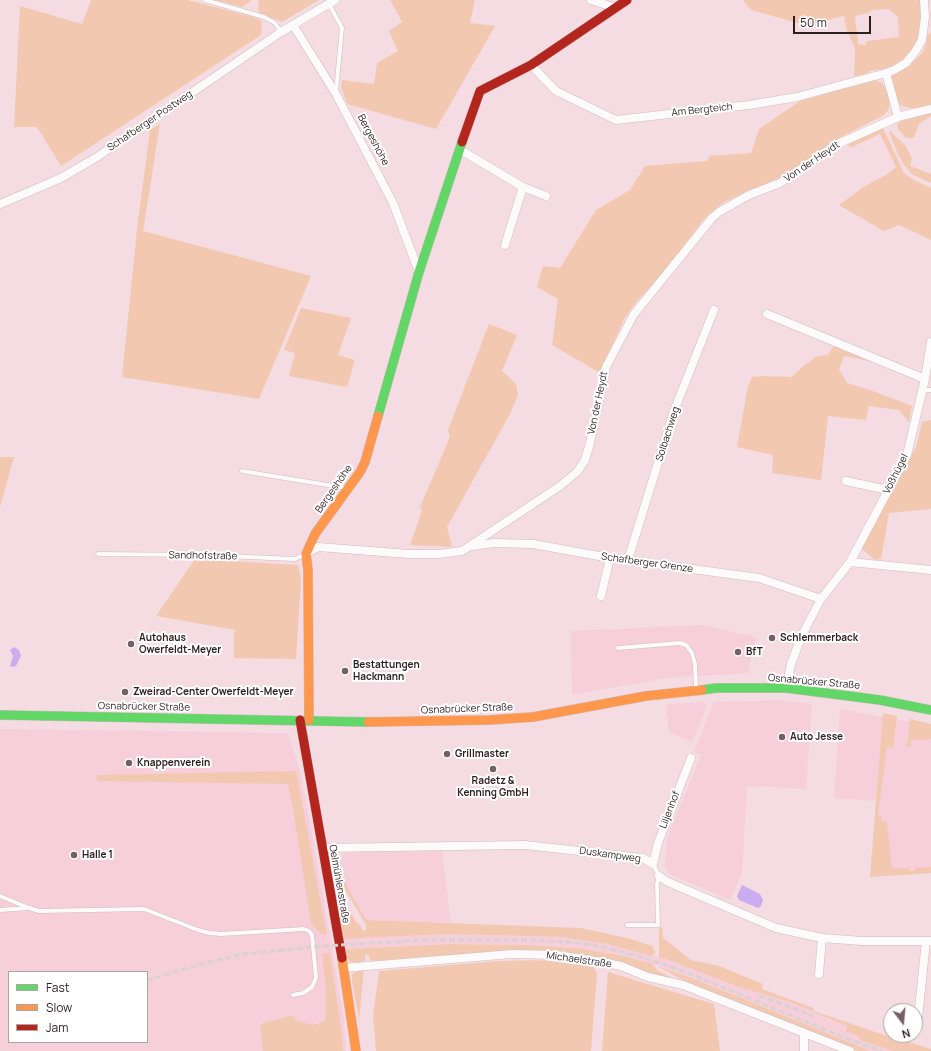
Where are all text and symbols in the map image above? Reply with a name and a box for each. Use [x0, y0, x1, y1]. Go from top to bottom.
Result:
scale bar [795, 8, 873, 34]
text: 50 m [800, 14, 827, 31]
street label: Schafberger Postweg [105, 88, 195, 154]
street label: Am Bergteich [671, 101, 733, 119]
street label: Bergeshöhe [355, 112, 391, 168]
street label: Von der Heydt [782, 139, 842, 185]
street label: Von der Heydt [585, 370, 611, 436]
street label: Solbachweg [654, 405, 682, 463]
street label: Voßhügel [881, 452, 911, 496]
street label: Bergeshöhe [313, 463, 355, 515]
street label: Sandhofstraße [168, 549, 238, 563]
street label: Schafberger Grenze [600, 551, 694, 575]
place label: Autohaus Owerfeldt-Meyer [139, 632, 221, 656]
place label: Schlemmerback [780, 632, 858, 644]
marker: Schlemmerback [767, 633, 777, 643]
marker: Autohaus Owerfeldt-Meyer [126, 639, 136, 649]
place label: BfT [746, 646, 763, 658]
marker: BfT [733, 647, 743, 657]
place label: Bestattungen Hackmann [353, 659, 420, 682]
marker: Bestattungen Hackmann [340, 666, 350, 676]
street label: Osnabrücker Straße [768, 672, 860, 692]
place label: Zweirad-Center Owerfeldt-Meyer [133, 686, 294, 698]
marker: Zweirad-Center Owerfeldt-Meyer [120, 687, 130, 697]
street label: Osnabrücker Straße [98, 700, 190, 714]
street label: Osnabrücker Straße [421, 701, 513, 717]
place label: Auto Jesse [790, 731, 843, 743]
marker: Auto Jesse [777, 732, 787, 742]
place label: Grillmaster [455, 748, 509, 760]
marker: Grillmaster [442, 749, 452, 759]
place label: Knappenverein [137, 757, 210, 769]
marker: Knappenverein [124, 758, 134, 768]
marker: Radetz & Kenning GmbH [488, 764, 498, 774]
place label: Radetz & Kenning GmbH [457, 775, 529, 798]
street label: Liljenhof [657, 789, 683, 831]
street label: Oelmühlenstraße [326, 844, 352, 924]
street label: Duskampweg [579, 845, 641, 865]
place label: Halle 1 [82, 849, 113, 861]
marker: Halle 1 [69, 850, 79, 860]
street label: Michaelstraße [545, 949, 613, 971]
legend [8, 971, 148, 1043]
text: Fast [46, 979, 70, 996]
text: Slow [46, 999, 72, 1016]
north arrow [883, 1003, 923, 1043]
text: Jam [46, 1019, 68, 1036]
text: N [900, 1026, 912, 1042]

